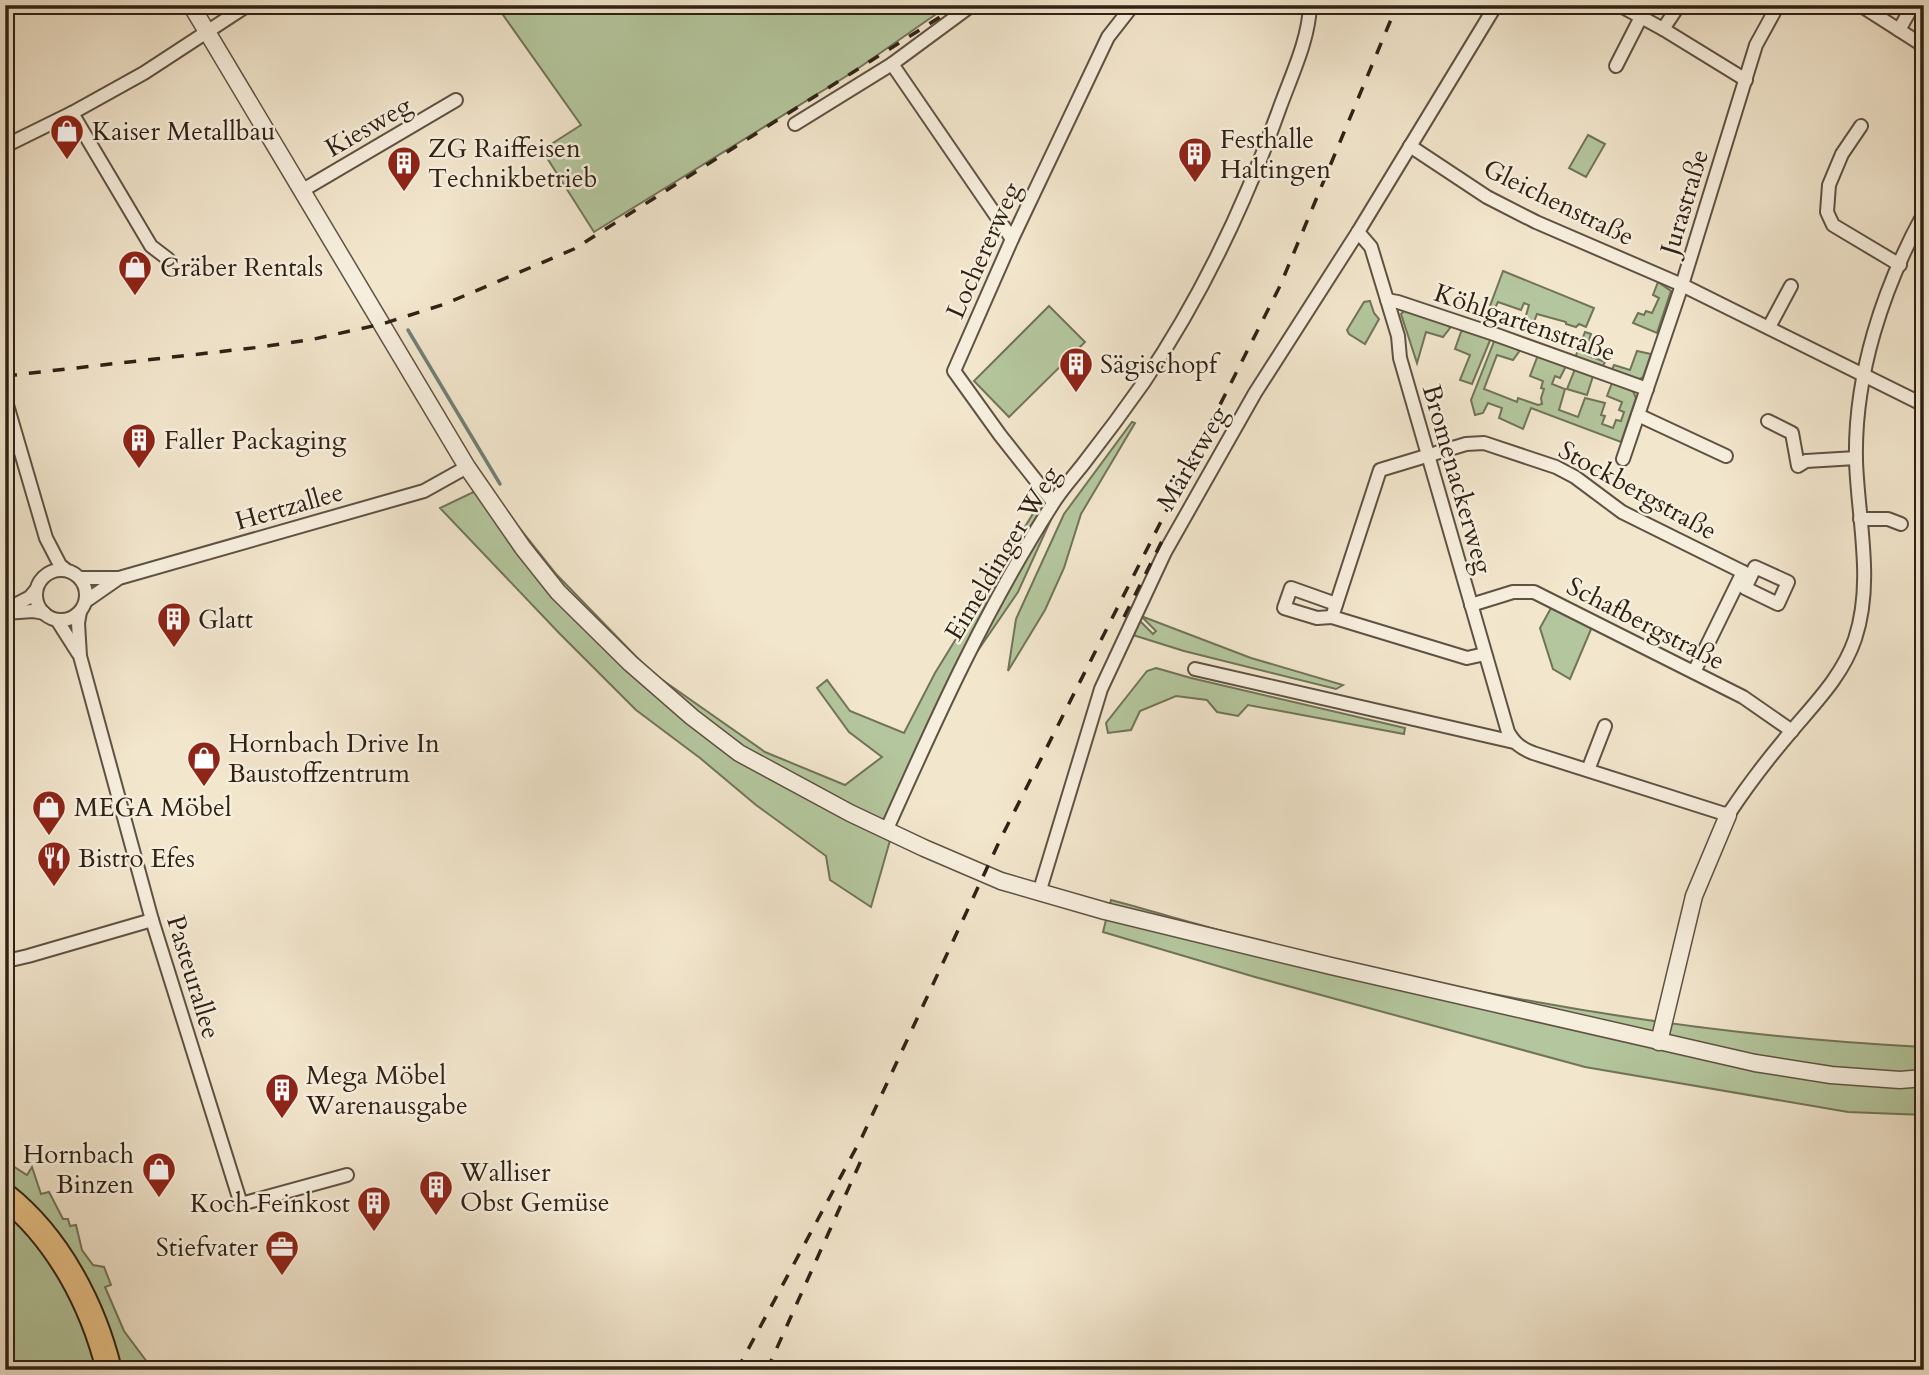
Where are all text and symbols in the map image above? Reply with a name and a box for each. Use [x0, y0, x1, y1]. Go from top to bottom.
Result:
street label: Kiesweg [319, 87, 418, 165]
shop icon: Kaiser Metallbau [48, 112, 86, 161]
place label: Kaiser Metallbau [92, 114, 275, 149]
place label: Festhalle Haltingen [1220, 122, 1331, 187]
place label: ZG Raiffeisen Technikbetrieb [428, 131, 598, 196]
building icon: Festhalle Haltingen [1176, 135, 1214, 184]
building icon: ZG Raiffeisen Technikbetrieb [385, 144, 423, 193]
street label: Jurastraße [1651, 145, 1717, 263]
street label: Gleichenstraße [1477, 151, 1640, 254]
street label: Lochererweg [938, 176, 1029, 324]
shop icon: Gräber Rentals [116, 248, 154, 297]
place label: Gräber Rentals [160, 250, 323, 285]
street label: Köhlgartenstraße [1430, 275, 1620, 370]
building icon: Sägischopf [1057, 345, 1095, 394]
place label: Sägischopf [1100, 347, 1221, 382]
street label: Bromenackerweg [1414, 380, 1501, 578]
street label: Märktweg [1149, 399, 1236, 517]
building icon: Faller Packaging [120, 421, 158, 470]
place label: Faller Packaging [164, 423, 347, 458]
street label: Stockbergstraße [1552, 433, 1723, 548]
street label: Eimeldinger Weg [937, 459, 1069, 647]
street label: Hertzallee [231, 474, 347, 539]
street label: Schafbergstraße [1561, 569, 1731, 678]
building icon: Glatt [155, 600, 193, 649]
place label: Glatt [198, 602, 253, 637]
place label: Hornbach Drive In Baustoffzentrum [228, 726, 440, 791]
shop icon: Hornbach Drive In Baustoffzentrum [185, 739, 223, 788]
shop icon: MEGA Möbel [30, 788, 68, 837]
place label: MEGA Möbel [74, 790, 232, 825]
restaurant icon: Bistro Efes [35, 839, 73, 888]
place label: Bistro Efes [78, 841, 195, 876]
street label: Pasteurallee [158, 911, 229, 1043]
place label: Mega Möbel Warenausgabe [305, 1058, 468, 1123]
building icon: Mega Möbel Warenausgabe [263, 1071, 301, 1120]
place label: Hornbach Binzen [23, 1137, 134, 1202]
shop icon: Hornbach Binzen [140, 1150, 178, 1199]
place label: Walliser Obst Gemüse [459, 1155, 609, 1220]
building icon: Walliser Obst Gemüse [417, 1168, 455, 1217]
building icon: Koch Feinkost [355, 1184, 393, 1233]
place label: Koch Feinkost [190, 1186, 350, 1221]
office icon: Stiefvater [263, 1228, 301, 1277]
place label: Stiefvater [156, 1230, 259, 1265]

